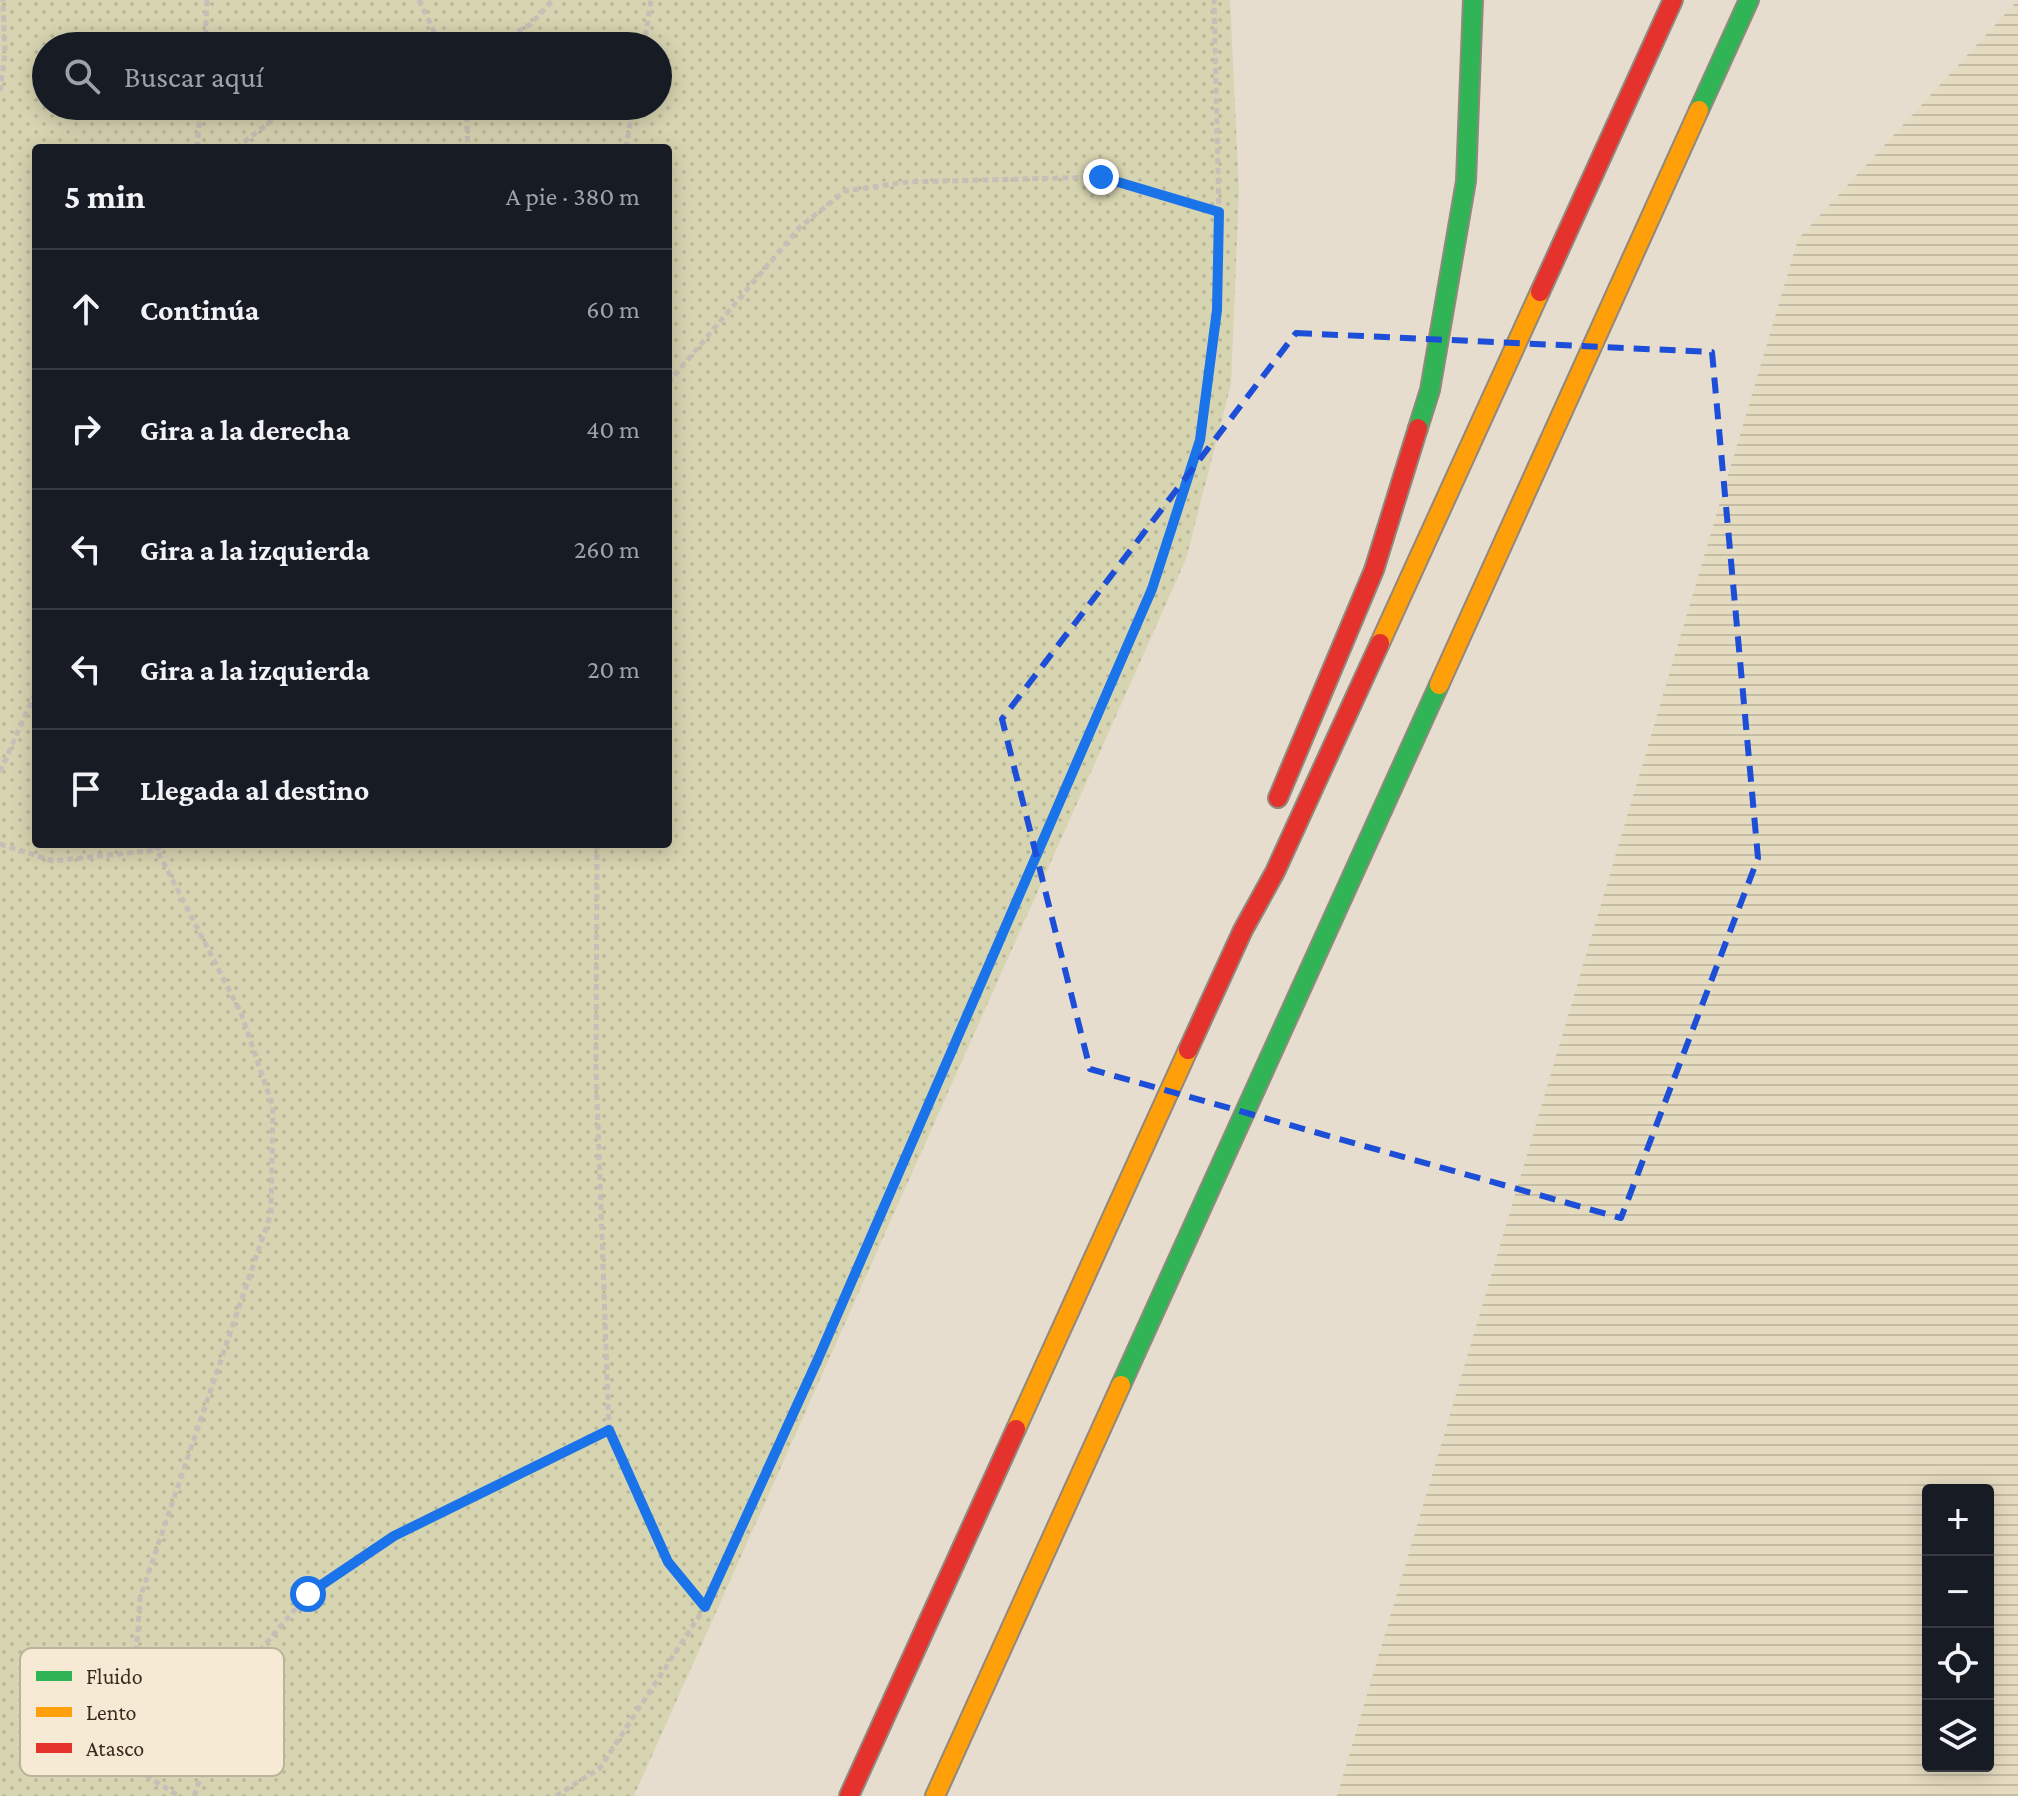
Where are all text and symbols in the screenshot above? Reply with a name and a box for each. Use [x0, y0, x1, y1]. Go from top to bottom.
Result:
search box [32, 32, 672, 120]
icon: search [60, 54, 104, 98]
text: Buscar aquí [124, 60, 264, 93]
route end [1083, 159, 1119, 195]
text: 5 min [64, 178, 145, 215]
text: A pie · 380 m [506, 182, 640, 211]
icon: ahead [64, 287, 108, 331]
text: Continúa [140, 293, 259, 326]
text: 60 m [586, 295, 640, 324]
icon: right [64, 407, 108, 451]
text: Gira a la derecha [140, 413, 350, 446]
text: 40 m [586, 415, 640, 444]
icon: left [64, 527, 108, 571]
text: Gira a la izquierda [140, 533, 370, 566]
text: 260 m [574, 535, 640, 564]
icon: left [64, 647, 108, 691]
text: Gira a la izquierda [140, 653, 370, 686]
text: 20 m [587, 655, 640, 684]
icon: arrive [64, 767, 108, 811]
text: Llegada al destino [140, 773, 369, 806]
map controls [1922, 1484, 1994, 1772]
button: + [1922, 1484, 1994, 1556]
button: − [1922, 1556, 1994, 1628]
route start [290, 1576, 326, 1612]
button: locate [1922, 1628, 1994, 1700]
legend [20, 1648, 284, 1776]
text: Fluido [86, 1664, 143, 1689]
text: Lento [86, 1700, 137, 1725]
button: layers [1922, 1700, 1994, 1772]
text: Atasco [86, 1736, 144, 1761]

